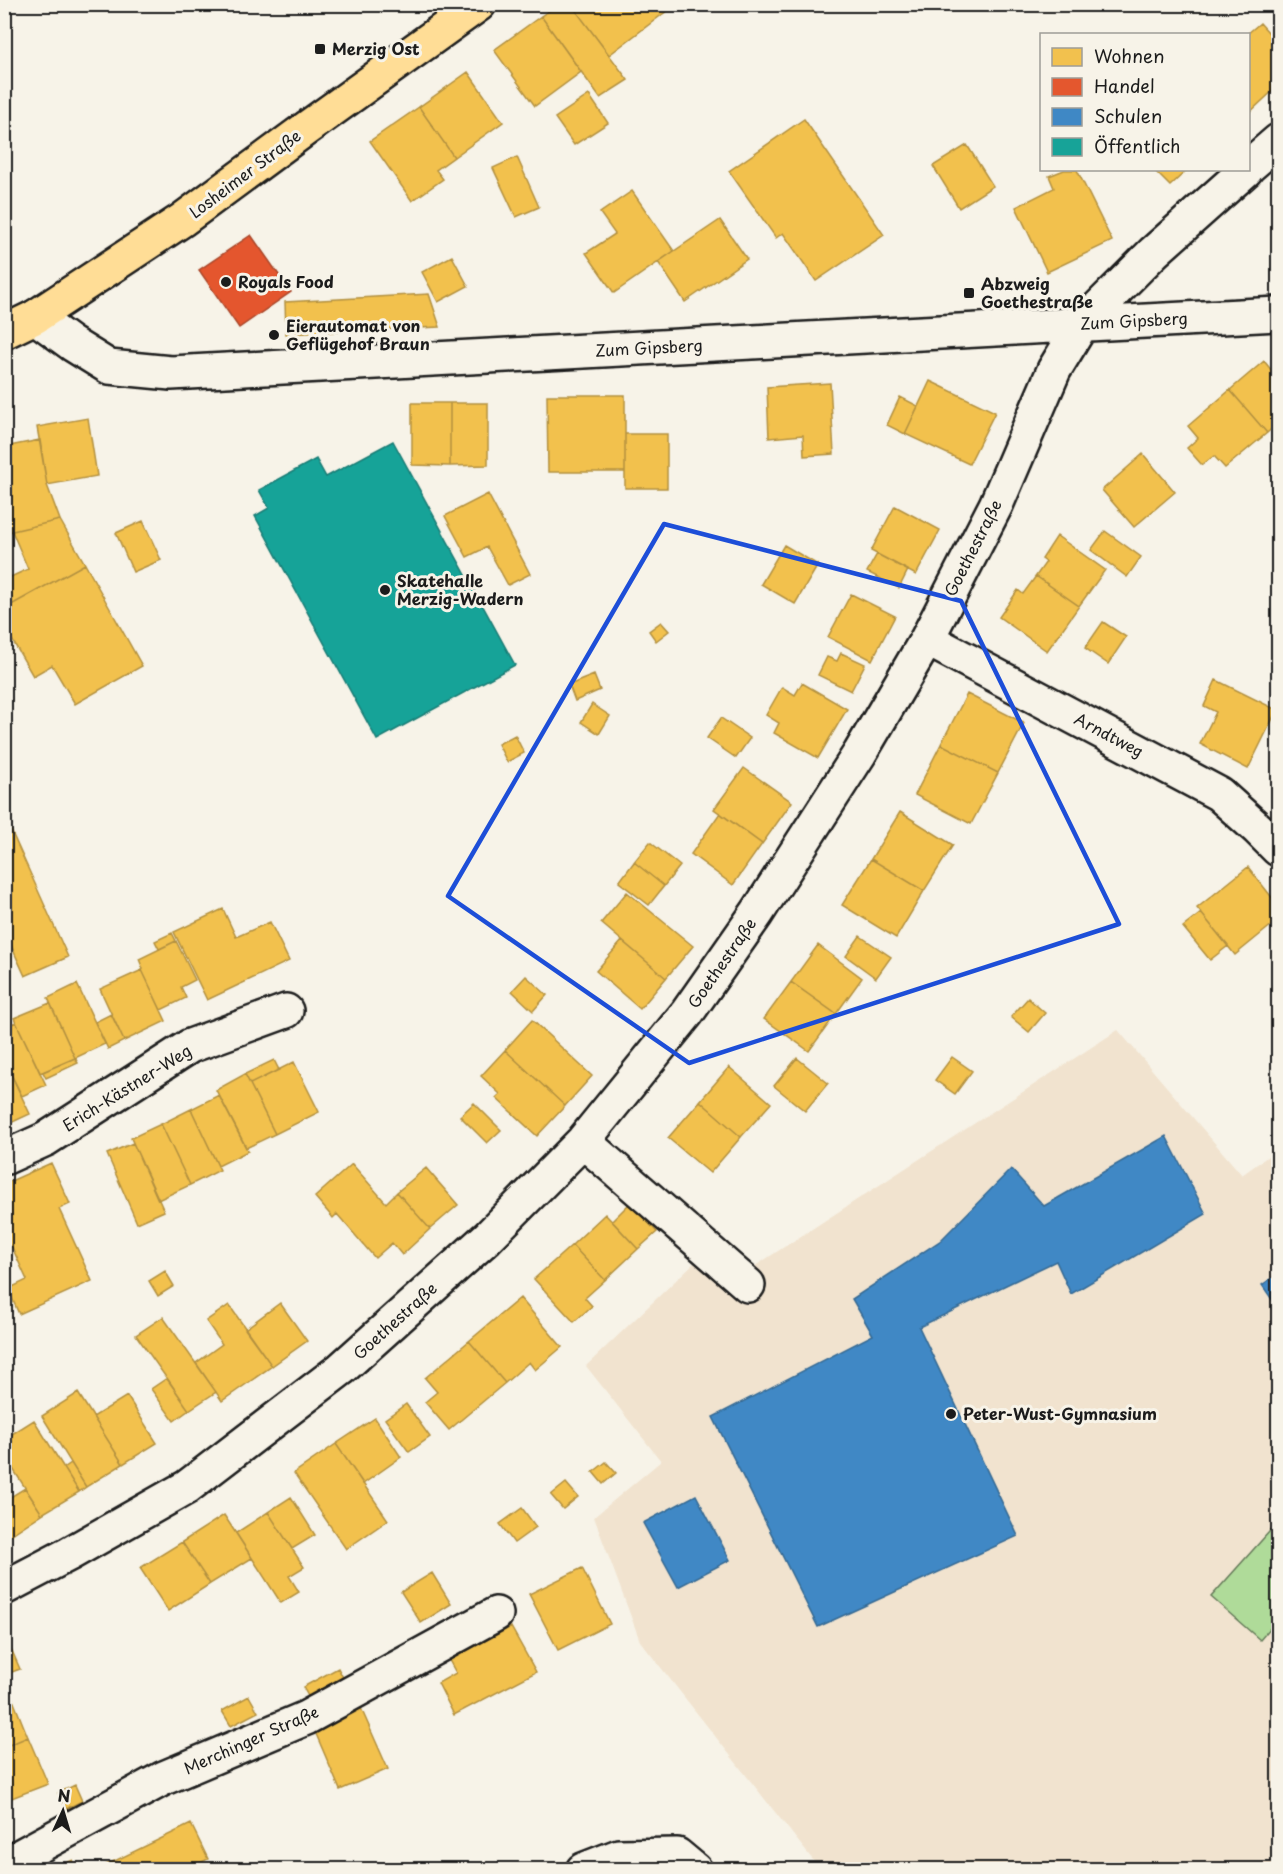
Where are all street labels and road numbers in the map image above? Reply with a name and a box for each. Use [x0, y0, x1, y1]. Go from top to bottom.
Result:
street label: Losheimer Straße [183, 123, 305, 223]
street label: Zum Gipsberg [1080, 305, 1188, 335]
street label: Zum Gipsberg [595, 332, 703, 362]
street label: Goethestraße [937, 495, 1007, 600]
street label: Arndtweg [1071, 706, 1148, 762]
street label: Goethestraße [681, 912, 761, 1013]
street label: Erich-Kästner-Weg [57, 1038, 196, 1136]
street label: Goethestraße [347, 1276, 442, 1365]
street label: Merchinger Straße [179, 1699, 322, 1780]

